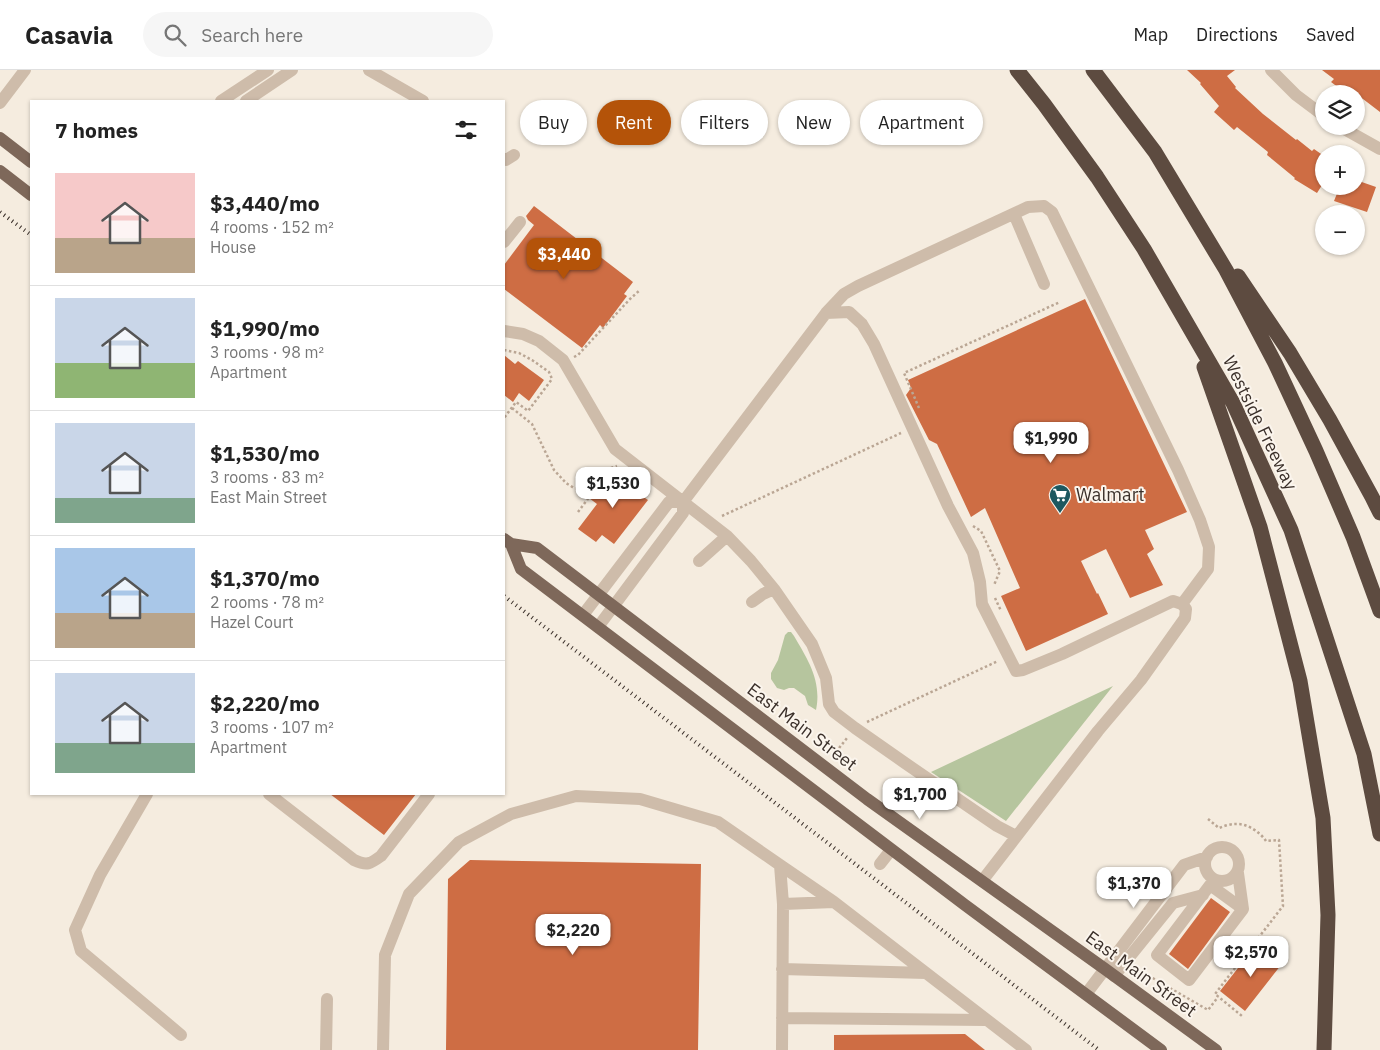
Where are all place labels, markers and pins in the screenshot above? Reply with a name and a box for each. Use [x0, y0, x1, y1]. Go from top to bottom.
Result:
pin: $3,440 [523, 238, 605, 280]
pin: $1,990 [1010, 422, 1092, 464]
pin: $1,530 [572, 466, 654, 509]
supermarket icon: Walmart [1048, 483, 1072, 514]
place label: Walmart [1076, 483, 1145, 506]
pin: $1,700 [879, 778, 961, 820]
pin: $1,370 [1093, 866, 1175, 909]
pin: $2,220 [532, 914, 614, 956]
pin: $2,570 [1210, 936, 1292, 978]

